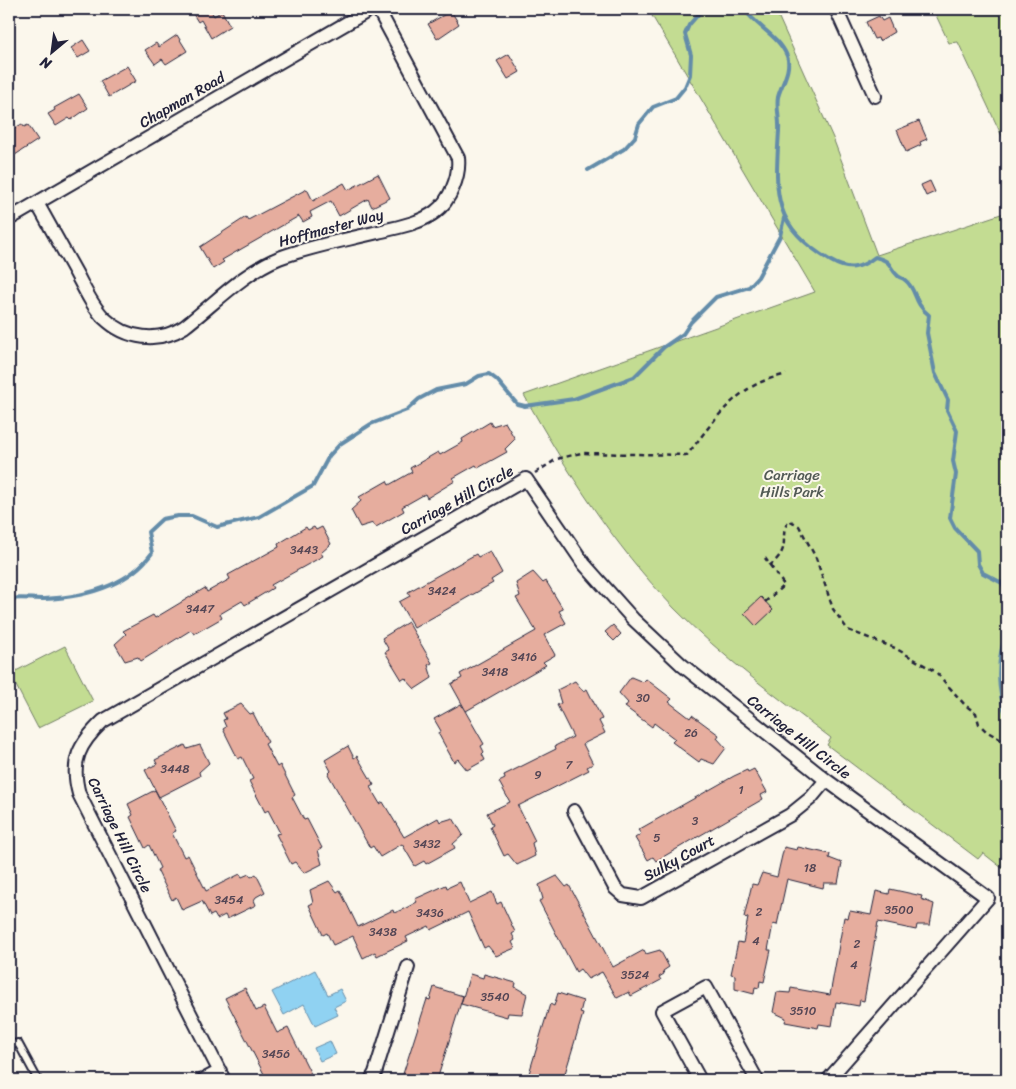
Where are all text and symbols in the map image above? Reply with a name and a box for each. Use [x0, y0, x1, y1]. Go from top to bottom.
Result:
north arrow [28, 28, 78, 78]
text: N [35, 50, 57, 77]
street label: Chapman Road [134, 64, 231, 135]
street label: Hoffmaster Way [276, 201, 387, 254]
street label: Carriage Hill Circle [395, 458, 519, 542]
park label: Carriage Hills Park [760, 462, 824, 505]
house number: 3443 [290, 539, 318, 561]
house number: 3424 [428, 580, 457, 602]
house number: 3447 [186, 598, 215, 620]
house number: 3416 [511, 646, 537, 668]
house number: 3418 [482, 661, 508, 683]
house number: 30 [636, 687, 650, 709]
street label: Carriage Hill Circle [741, 688, 857, 786]
house number: 26 [684, 722, 698, 744]
house number: 7 [566, 754, 574, 776]
house number: 3448 [161, 758, 189, 780]
house number: 9 [534, 764, 542, 786]
street label: Carriage Hill Circle [81, 773, 160, 898]
house number: 1 [738, 779, 744, 801]
house number: 3 [692, 810, 699, 832]
street label: Sulky Court [638, 827, 720, 889]
house number: 5 [653, 827, 661, 849]
house number: 3432 [413, 833, 441, 855]
house number: 18 [804, 857, 816, 879]
house number: 3454 [215, 889, 244, 911]
house number: 3500 [884, 899, 914, 921]
house number: 2 [756, 901, 763, 923]
house number: 3436 [416, 902, 444, 924]
house number: 3438 [369, 921, 397, 943]
house number: 4 [752, 930, 760, 952]
house number: 2 [854, 933, 861, 955]
house number: 4 [850, 954, 858, 976]
house number: 3524 [621, 964, 650, 986]
house number: 3540 [480, 986, 510, 1008]
house number: 3510 [790, 1000, 817, 1022]
house number: 3456 [262, 1043, 290, 1065]

